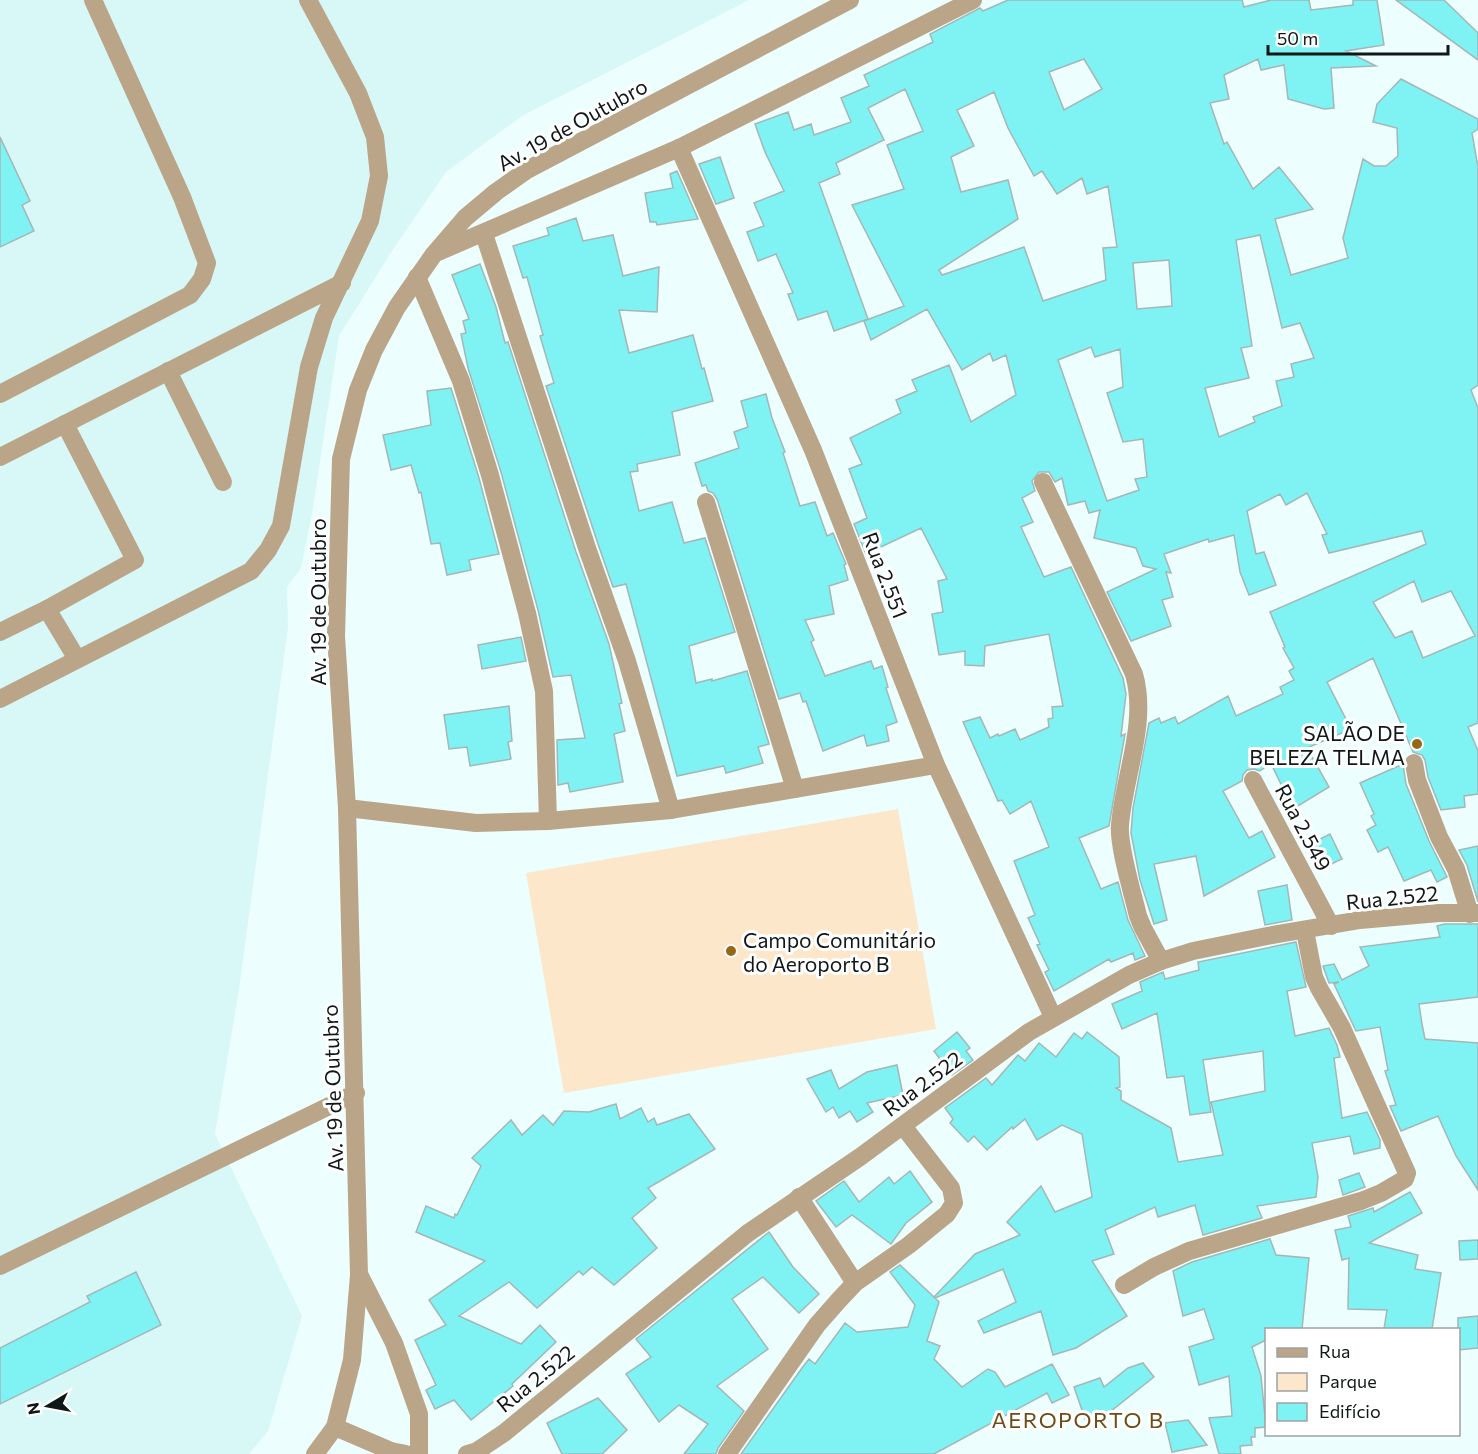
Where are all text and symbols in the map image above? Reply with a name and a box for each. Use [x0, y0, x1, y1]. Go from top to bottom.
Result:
scale bar [1268, 18, 1448, 56]
text: 50 m [1277, 27, 1318, 49]
street label: Av. 19 de Outubro [493, 72, 651, 176]
street label: Av. 19 de Outubro [305, 518, 330, 686]
street label: Rua 2.551 [858, 528, 914, 622]
place label: SALÃO DE BELEZA TELMA [1249, 720, 1405, 769]
marker: SALÃO DE BELEZA TELMA [1410, 737, 1424, 751]
street label: Rua 2.549 [1271, 779, 1337, 875]
street label: Rua 2.522 [1345, 880, 1439, 914]
place label: Campo Comunitário do Aeroporto B [743, 927, 936, 976]
marker: Campo Comunitário do Aeroporto B [724, 944, 738, 958]
street label: Av. 19 de Outubro [317, 1004, 347, 1172]
street label: Rua 2.522 [877, 1045, 967, 1121]
legend [1265, 1328, 1460, 1436]
street label: Rua 2.522 [491, 1339, 579, 1417]
text: Rua [1319, 1340, 1350, 1362]
text: Parque [1319, 1370, 1377, 1392]
north arrow [18, 1376, 78, 1436]
text: Edifício [1319, 1400, 1381, 1422]
text: N [22, 1401, 43, 1416]
district label: AEROPORTO B [992, 1406, 1164, 1433]

